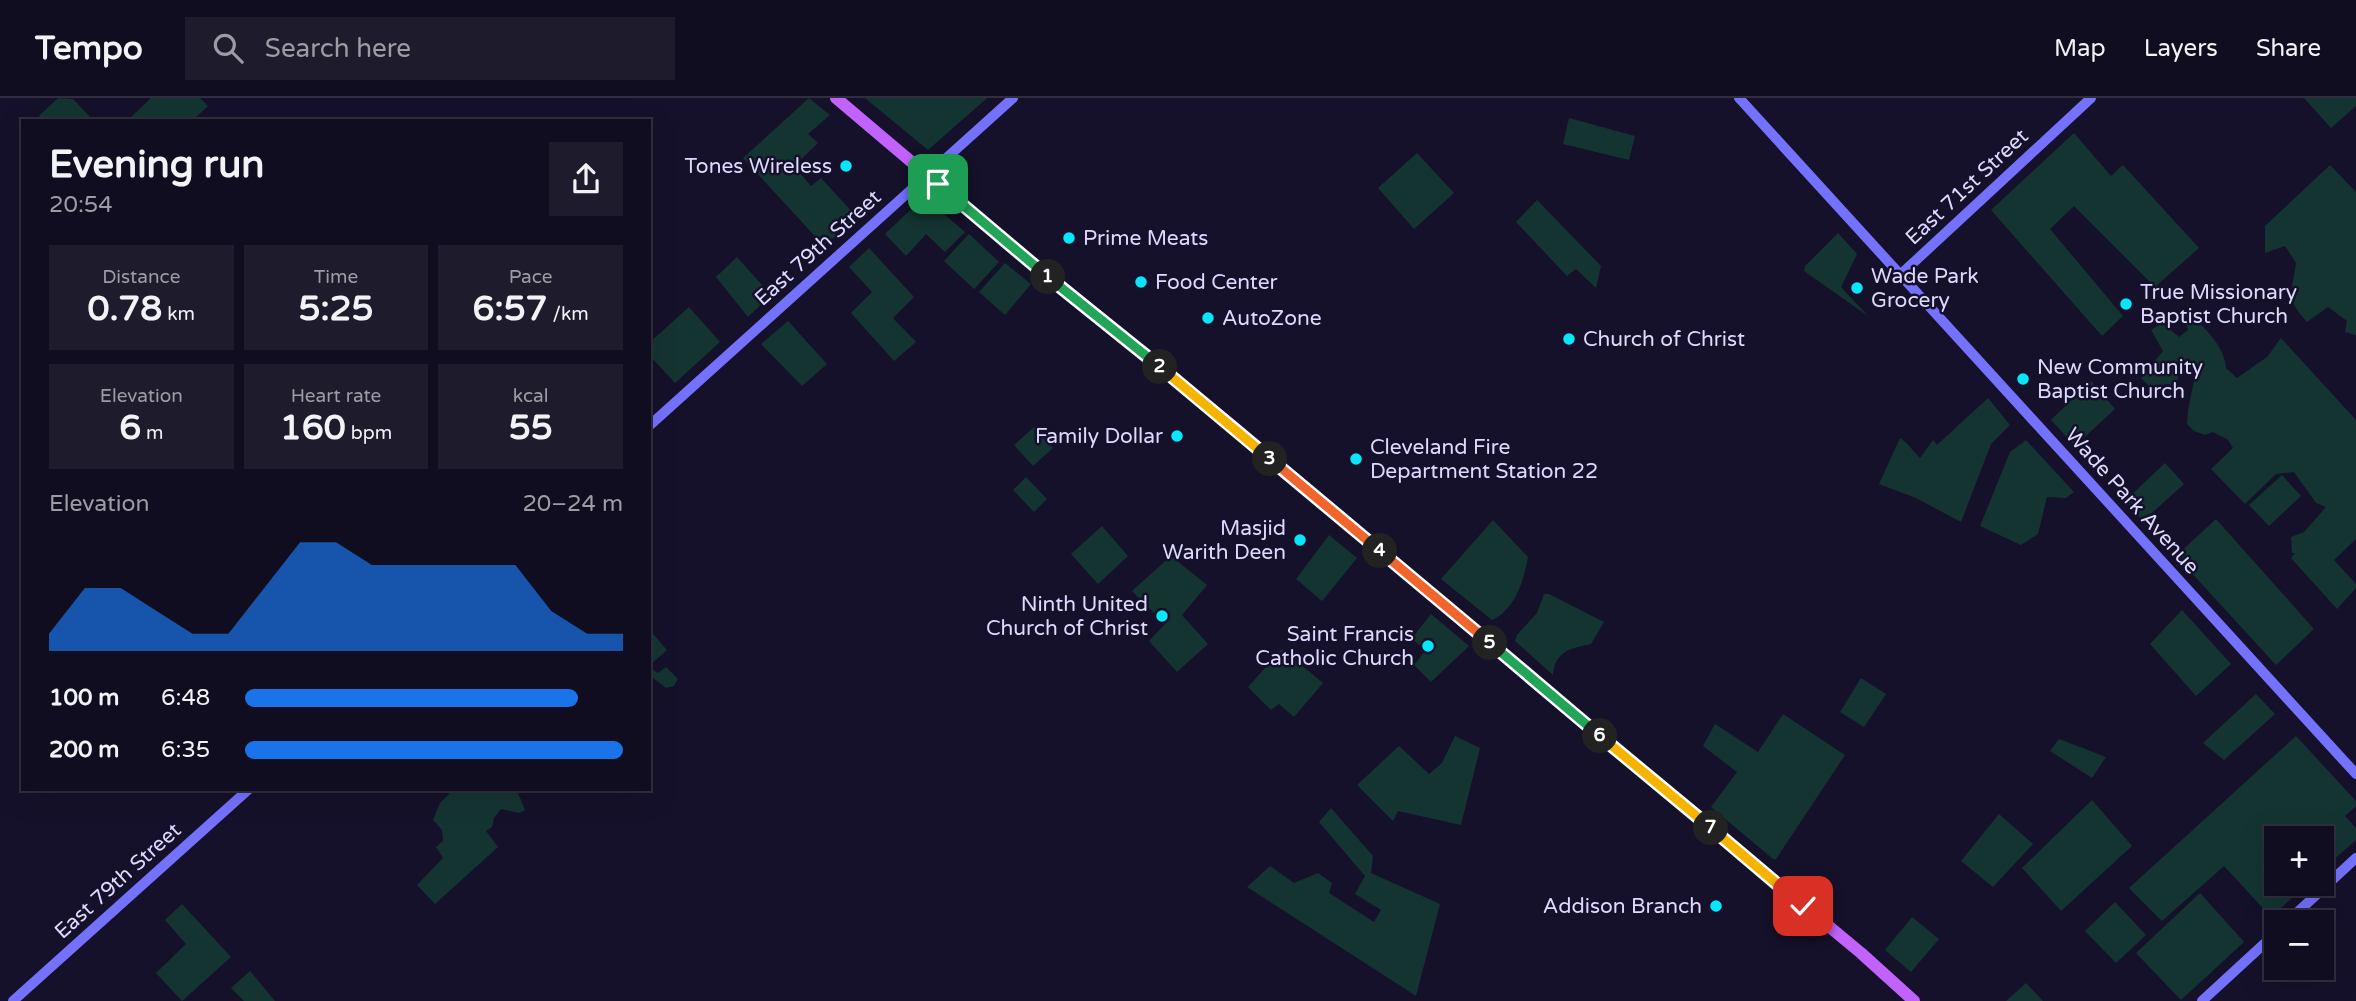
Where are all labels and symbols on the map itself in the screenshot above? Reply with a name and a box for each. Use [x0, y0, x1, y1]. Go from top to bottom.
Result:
street label: East 71st Street [1901, 124, 2033, 250]
place label: Tones Wireless [684, 154, 832, 179]
pin [908, 154, 968, 214]
marker: Tones Wireless [838, 158, 854, 174]
street label: East 79th Street [750, 185, 886, 311]
place label: Prime Meats [1083, 226, 1208, 251]
marker: Prime Meats [1061, 230, 1077, 246]
pin: 1 [1030, 260, 1066, 294]
place label: Wade Park Grocery [1871, 264, 1979, 313]
place label: Food Center [1155, 270, 1278, 295]
marker: Food Center [1133, 274, 1149, 290]
marker: Wade Park Grocery [1849, 280, 1865, 296]
place label: True Missionary Baptist Church [2140, 280, 2297, 329]
marker: True Missionary Baptist Church [2118, 296, 2134, 312]
place label: AutoZone [1222, 306, 1322, 331]
marker: AutoZone [1200, 310, 1216, 326]
place label: Church of Christ [1583, 327, 1745, 352]
marker: Church of Christ [1561, 331, 1577, 347]
pin: 2 [1142, 350, 1178, 384]
place label: New Community Baptist Church [2037, 355, 2203, 404]
marker: New Community Baptist Church [2015, 371, 2031, 387]
street label: Wade Park Avenue [2060, 423, 2204, 579]
place label: Family Dollar [1035, 424, 1163, 449]
marker: Family Dollar [1169, 428, 1185, 444]
place label: Cleveland Fire Department Station 22 [1370, 435, 1598, 484]
pin: 3 [1252, 442, 1288, 476]
marker: Cleveland Fire Department Station 22 [1348, 451, 1364, 467]
place label: Masjid Warith Deen [1162, 516, 1286, 565]
marker: Masjid Warith Deen [1292, 532, 1308, 548]
pin: 4 [1362, 533, 1398, 568]
place label: Ninth United Church of Christ [986, 592, 1148, 641]
marker: Ninth United Church of Christ [1154, 608, 1170, 624]
place label: Saint Francis Catholic Church [1255, 622, 1414, 671]
pin: 5 [1472, 626, 1508, 660]
marker: Saint Francis Catholic Church [1420, 638, 1436, 654]
pin: 6 [1582, 718, 1618, 754]
pin: 7 [1694, 810, 1728, 846]
street label: East 79th Street [50, 818, 186, 944]
pin [1773, 876, 1833, 936]
place label: Addison Branch [1543, 894, 1702, 919]
marker: Addison Branch [1708, 898, 1724, 914]

